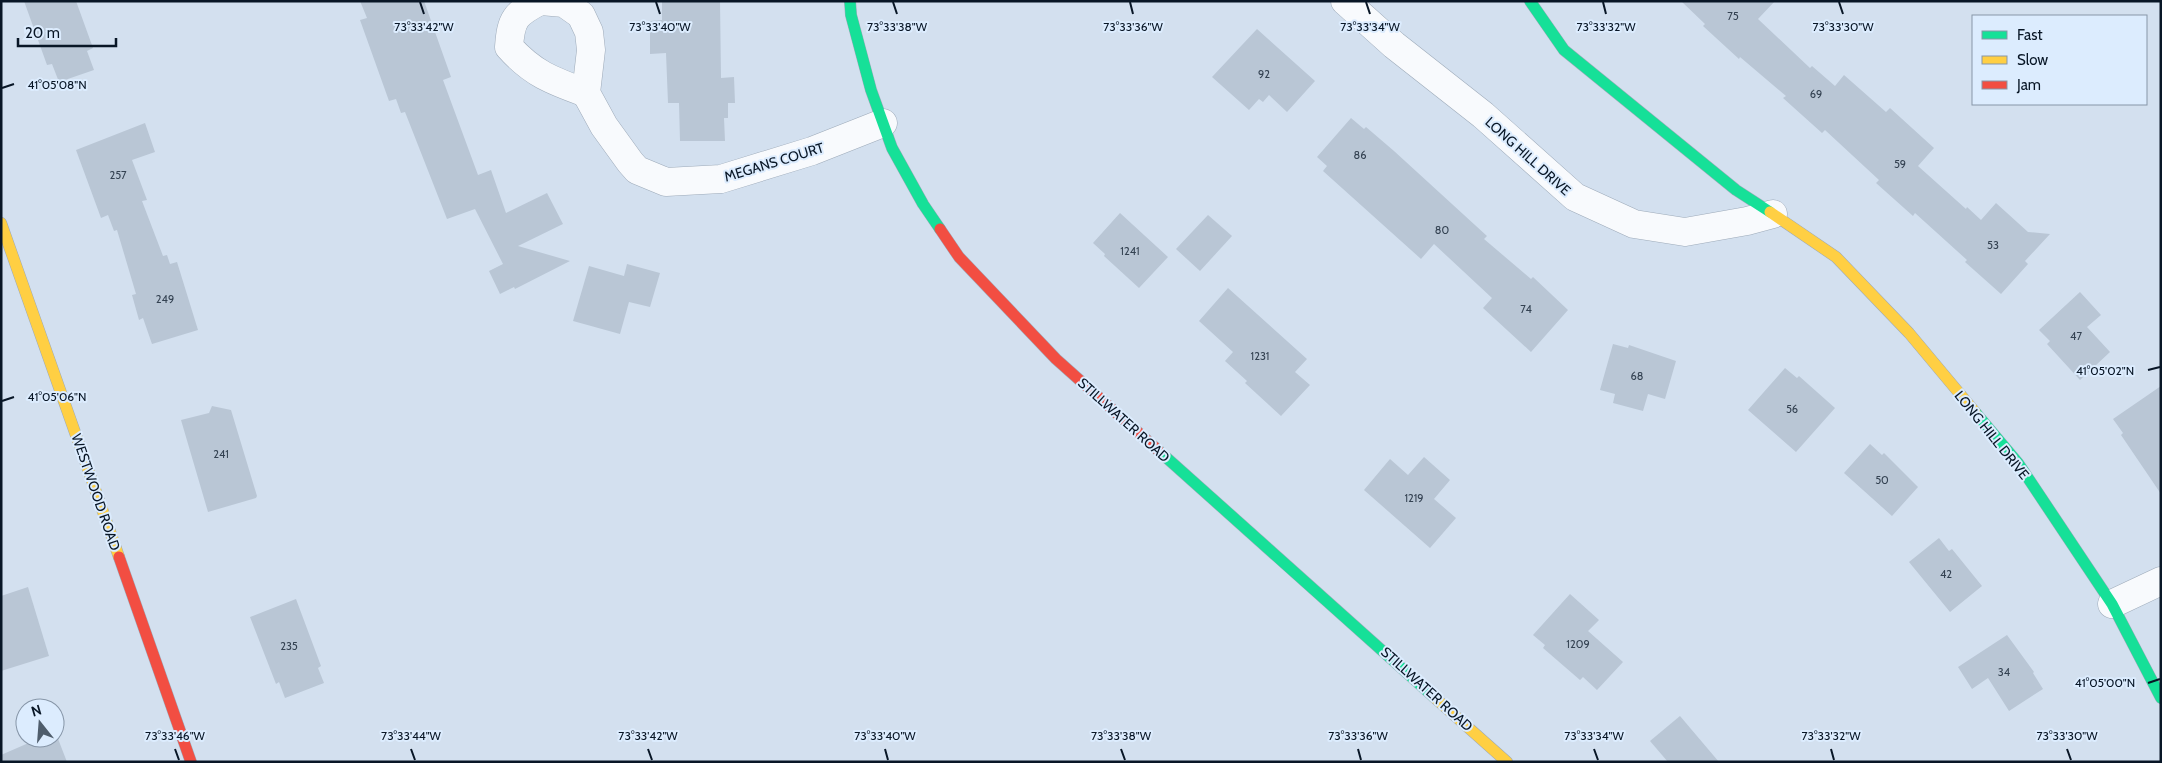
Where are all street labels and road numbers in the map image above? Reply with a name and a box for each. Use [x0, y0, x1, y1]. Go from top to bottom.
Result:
street label: LONG HILL DRIVE [1481, 113, 1575, 199]
street label: MEGANS COURT [722, 138, 826, 186]
street label: STILLWATER ROAD [1074, 374, 1174, 466]
street label: LONG HILL DRIVE [1951, 387, 2033, 483]
street label: WESTWOOD ROAD [68, 431, 124, 553]
street label: STILLWATER ROAD [1377, 643, 1477, 735]

